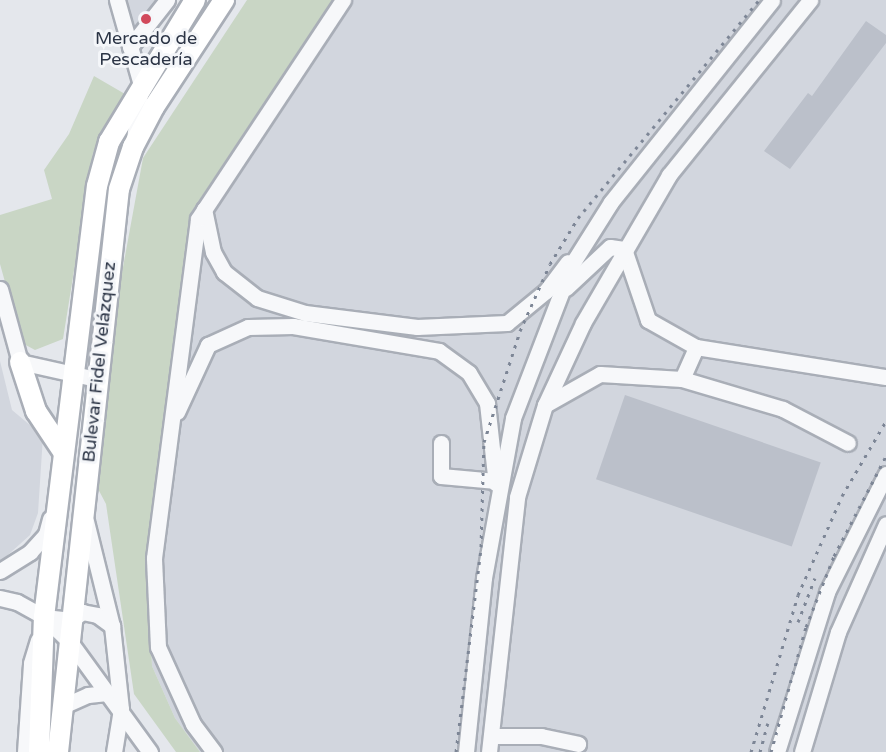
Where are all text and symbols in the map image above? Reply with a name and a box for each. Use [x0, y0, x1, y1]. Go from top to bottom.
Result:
marker: Mercado de Pescadería [139, 12, 153, 26]
place label: Mercado de Pescadería [95, 28, 197, 70]
street label: Bulevar Fidel Velázquez [78, 261, 120, 463]

